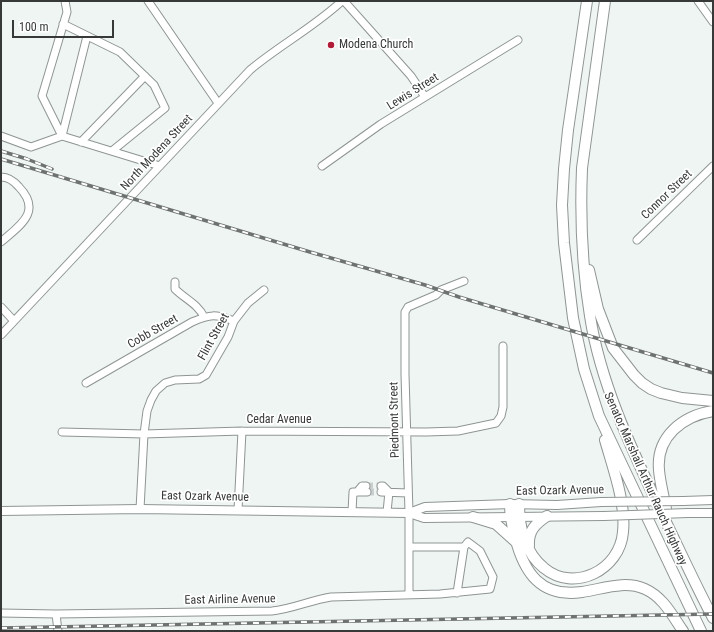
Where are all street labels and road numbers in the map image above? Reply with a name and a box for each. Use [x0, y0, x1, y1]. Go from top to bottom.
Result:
street label: Lewis Street [384, 70, 442, 114]
street label: North Modena Street [118, 112, 196, 194]
street label: Connor Street [639, 167, 695, 223]
street label: Flint Street [195, 311, 233, 363]
street label: Cobb Street [125, 312, 181, 352]
street label: Piedmont Street [387, 382, 403, 458]
street label: Senator Marshall Arthur Rauch Highway [600, 390, 690, 568]
street label: Cedar Avenue [246, 413, 312, 427]
street label: East Ozark Avenue [516, 483, 604, 499]
street label: East Ozark Avenue [161, 489, 249, 505]
street label: East Airline Avenue [184, 592, 276, 608]

